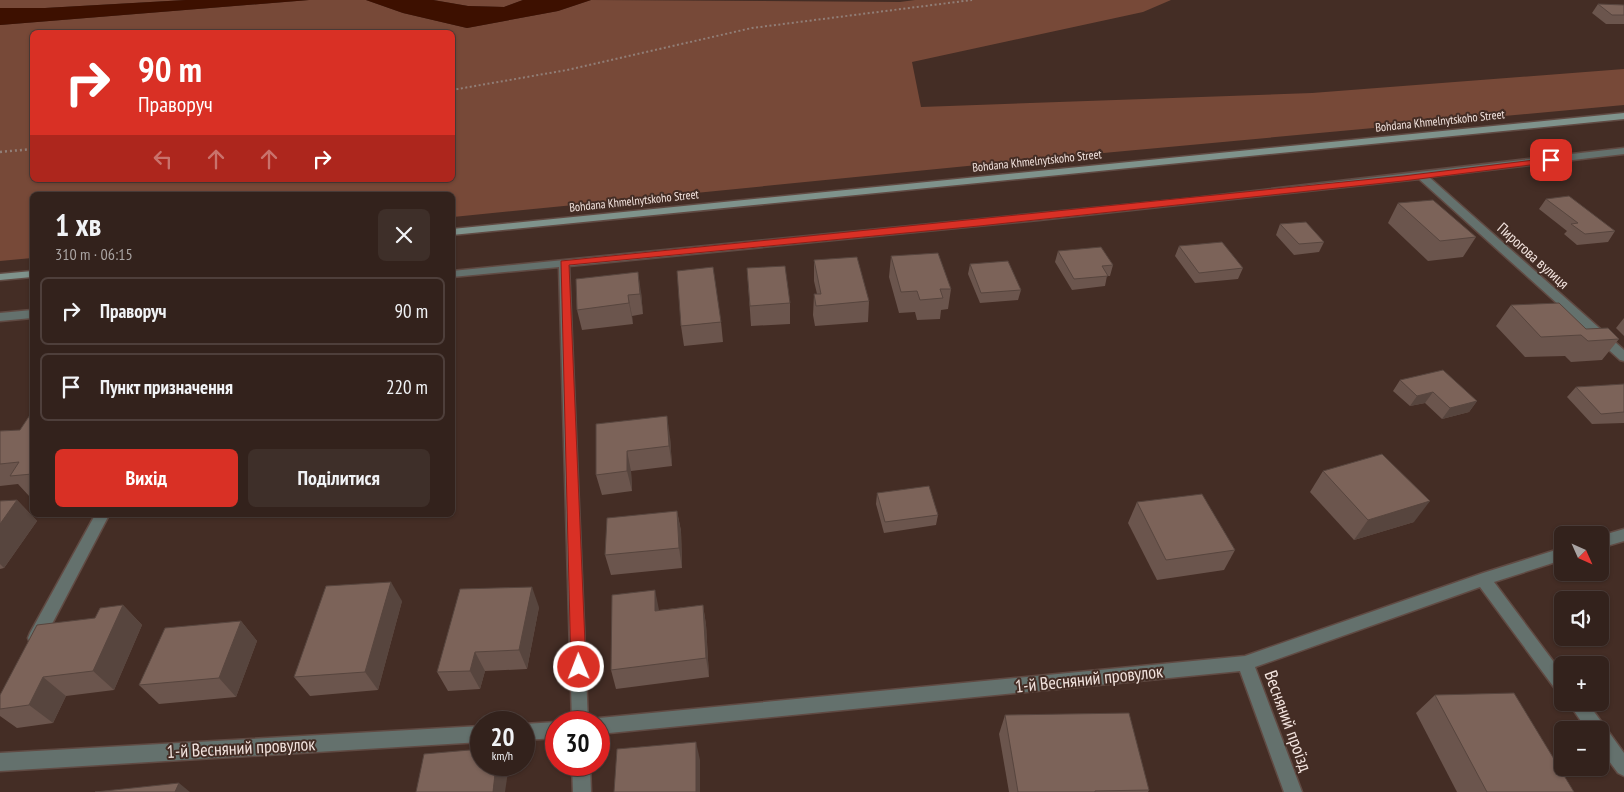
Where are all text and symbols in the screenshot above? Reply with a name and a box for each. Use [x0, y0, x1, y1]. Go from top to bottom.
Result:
text: 90 m [138, 46, 202, 92]
icon: right [55, 50, 120, 115]
text: Праворуч [138, 90, 213, 118]
street label: Bohdana Khmelnytskoho Street [1374, 106, 1506, 135]
pin [1530, 139, 1572, 181]
icon: left [149, 145, 177, 173]
icon: ahead [202, 145, 230, 173]
icon: ahead [255, 145, 283, 173]
icon: right [308, 145, 336, 173]
street label: Bohdana Khmelnytskoho Street [971, 146, 1103, 175]
icon: arrive [1537, 146, 1565, 174]
street label: Bohdana Khmelnytskoho Street [568, 186, 700, 215]
text: 1 хв [55, 205, 101, 244]
button: close [378, 209, 430, 261]
street label: Пирогова вулиця [1494, 218, 1573, 293]
text: 310 m · 06:15 [55, 244, 133, 264]
icon: right [57, 297, 85, 325]
text: Праворуч [100, 299, 167, 323]
text: 90 m [395, 299, 428, 323]
icon: arrive [57, 373, 85, 401]
text: Пункт призначення [100, 375, 233, 399]
text: 220 m [386, 375, 428, 399]
button: Вихід [55, 449, 238, 507]
button: Поділитися [248, 449, 430, 507]
north arrow [1554, 526, 1609, 581]
map controls [1554, 526, 1609, 776]
button: sound [1554, 591, 1609, 646]
position arrow [552, 640, 604, 692]
button: + [1554, 656, 1609, 711]
street label: 1-й Весняний провулок [1014, 659, 1164, 698]
street label: Весняний проїзд [1260, 667, 1317, 775]
speed limit sign: 30 [545, 711, 610, 776]
text: 20 [491, 721, 514, 753]
button: − [1554, 721, 1609, 776]
street label: 1-й Весняний провулок [166, 732, 316, 763]
text: km/h [492, 748, 513, 763]

